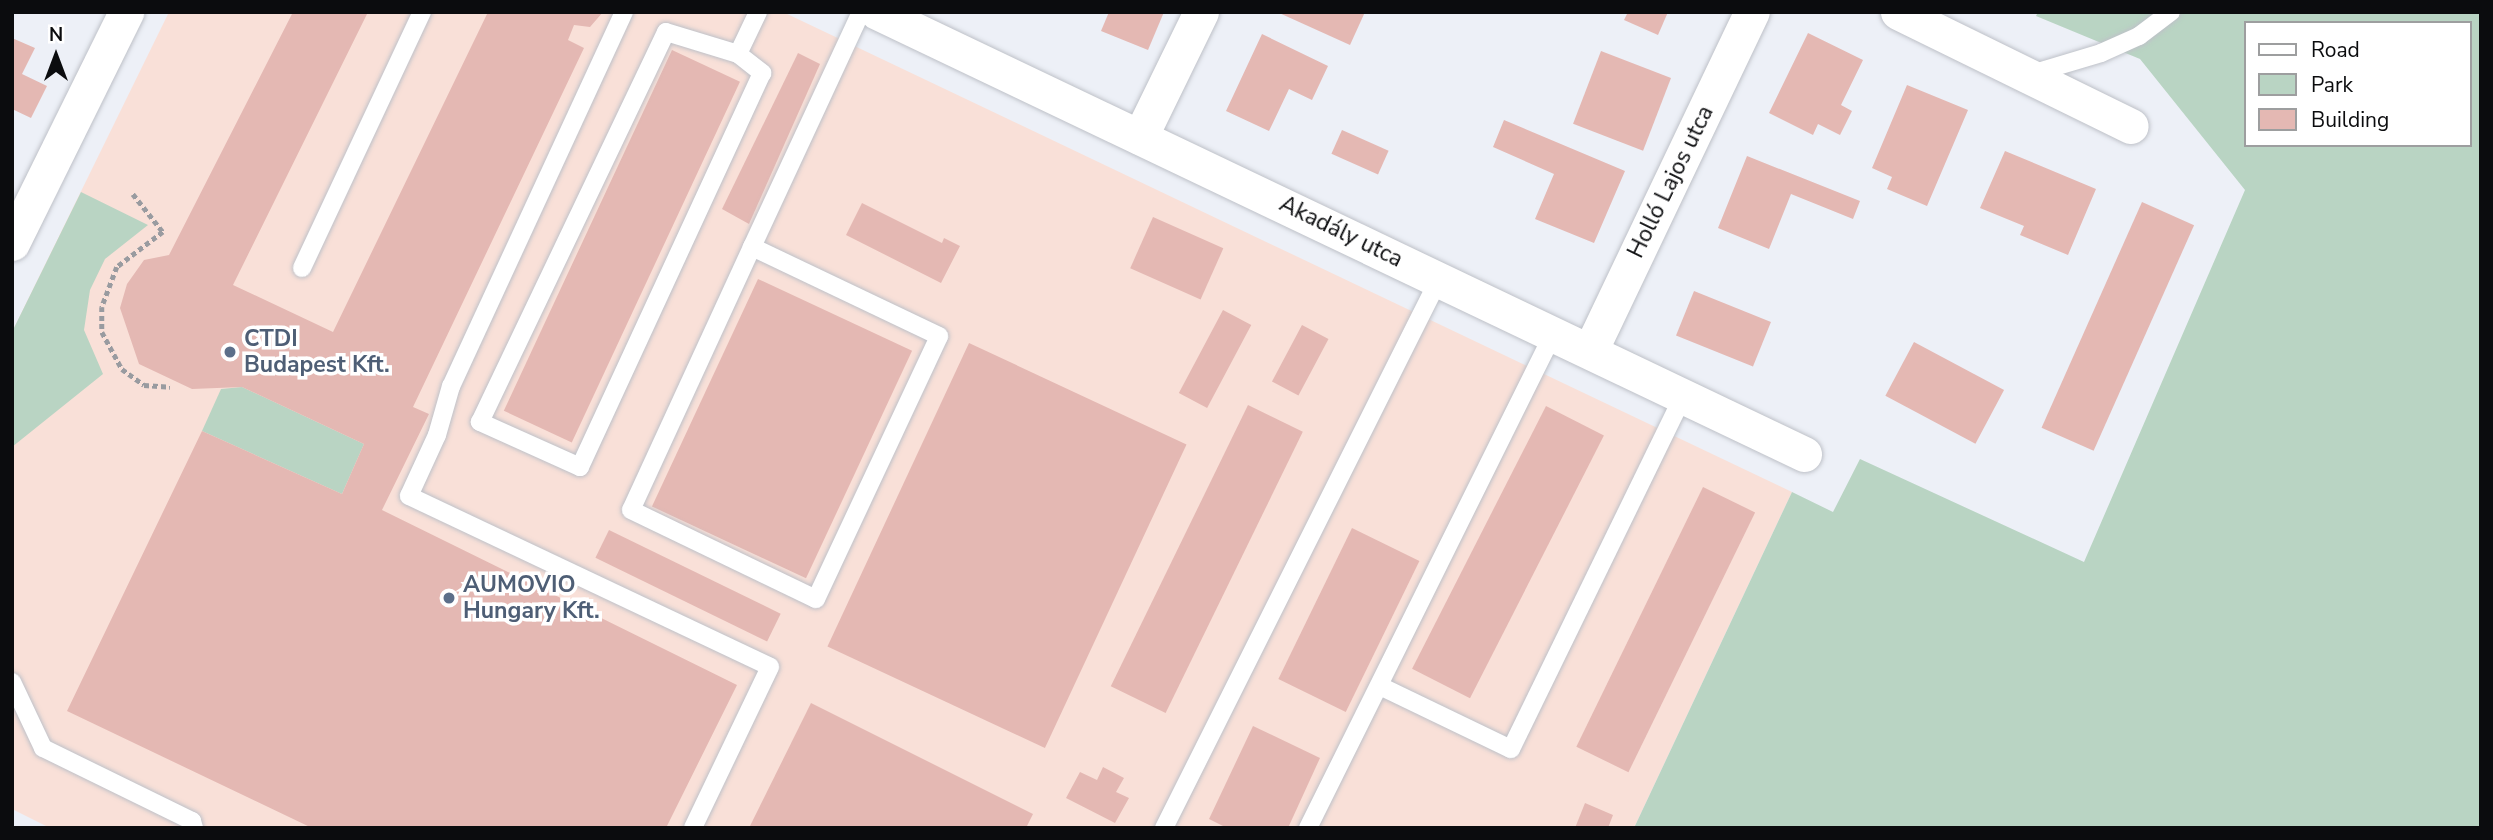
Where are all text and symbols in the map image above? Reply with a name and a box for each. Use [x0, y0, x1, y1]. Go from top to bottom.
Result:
north arrow [21, 21, 91, 91]
legend [2244, 21, 2472, 147]
text: N [49, 22, 63, 48]
text: Road [2311, 36, 2360, 64]
text: Park [2311, 71, 2353, 99]
street label: Holló Lajos utca [1622, 101, 1720, 263]
text: Building [2311, 106, 2389, 134]
street label: Akadály utca [1275, 190, 1407, 274]
place label: CTDI Budapest Kft. [244, 325, 390, 379]
marker: CTDI Budapest Kft. [222, 344, 238, 360]
place label: AUMOVIO Hungary Kft. [463, 571, 600, 625]
marker: AUMOVIO Hungary Kft. [441, 590, 457, 606]

